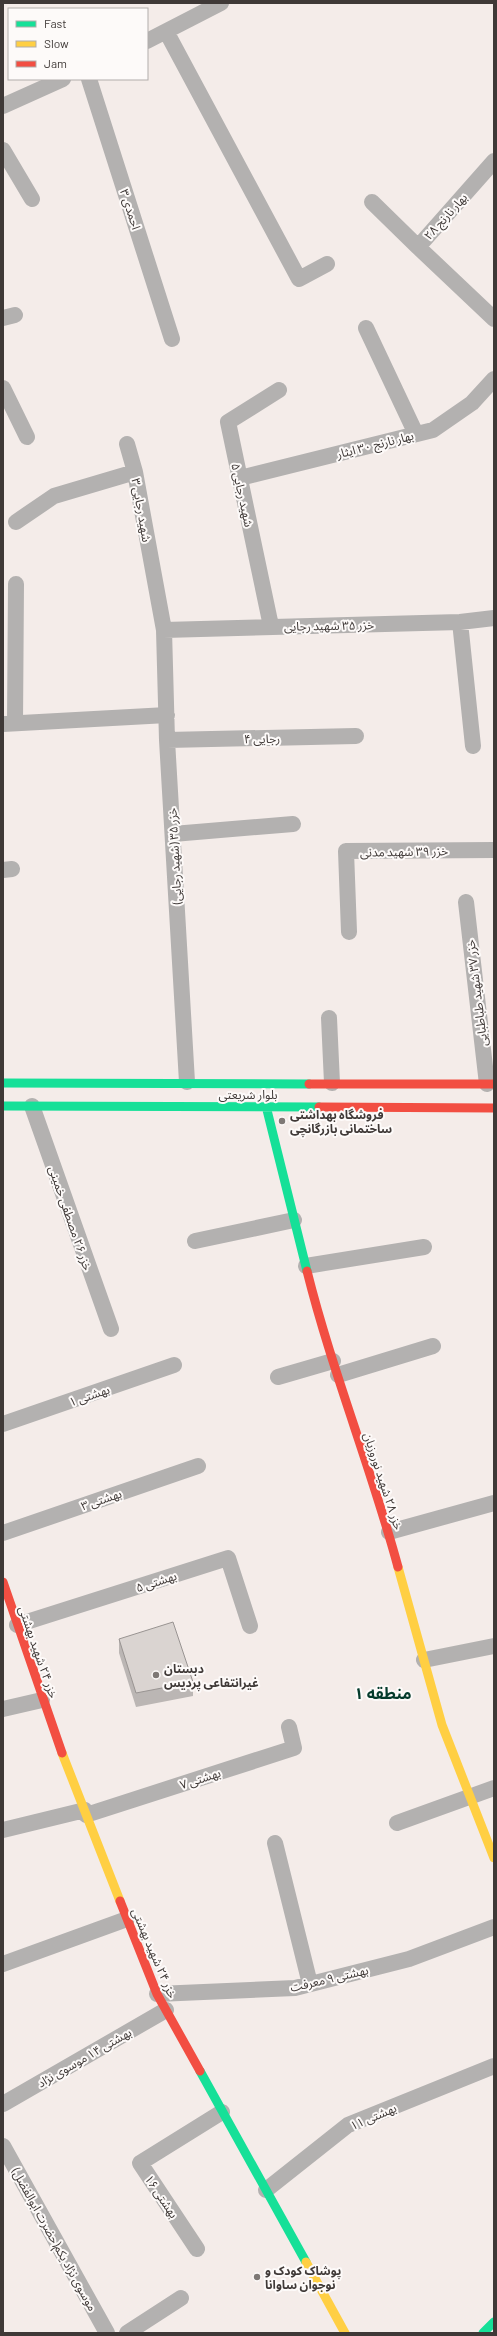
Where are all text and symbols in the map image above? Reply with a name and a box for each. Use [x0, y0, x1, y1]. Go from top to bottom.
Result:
legend [8, 8, 148, 80]
text: Fast [44, 16, 67, 30]
text: Slow [44, 36, 69, 50]
text: Jam [44, 56, 67, 70]
street label: احمدی ۳ [117, 187, 144, 231]
street label: بهار نارنج ۲۸ [421, 190, 472, 244]
street label: بهار نارنج ۳۰ ایثار [334, 428, 416, 463]
street label: شهید رجایی ۵ [228, 462, 257, 528]
street label: شهید رجایی ۳ [128, 477, 155, 543]
street label: خزر ۳۵ شهید رجایی [284, 617, 374, 634]
street label: رجایی ۴ [244, 731, 280, 746]
street label: خزر ۳۵ (شهید رجایی) [164, 807, 185, 906]
street label: خزر ۳۹ شهید مدنی [360, 843, 448, 860]
street label: خزر ۳۷ شهید طباطبایی [463, 939, 491, 1047]
street label: بلوار شریعتی [218, 1087, 278, 1102]
place label: فروشگاه بهداشتی ساختمانی بازرگانچی [290, 1107, 392, 1138]
marker: فروشگاه بهداشتی ساختمانی بازرگانچی [277, 1116, 287, 1126]
street label: خزر ۲۶ مصطفی خمینی [46, 1164, 95, 1272]
street label: بهشتی ۱ [67, 1382, 112, 1409]
street label: خزر ۲۸ شهید نوروزیان [361, 1431, 406, 1532]
street label: بهشتی ۳ [79, 1486, 124, 1513]
street label: بهشتی ۵ [134, 1568, 179, 1595]
street label: خزر ۲۴ شهید بهشتی [16, 1604, 61, 1700]
place label: دبستان غیرانتفاعی پردیس [164, 1661, 259, 1692]
marker: دبستان غیرانتفاعی پردیس [151, 1670, 161, 1680]
district label: منطقه ۱ [354, 1683, 412, 1702]
street label: بهشتی ۷ [178, 1765, 223, 1792]
street label: خزر ۲۴ شهید بهشتی [129, 1906, 180, 2000]
street label: بهشتی ۹ معرفت [288, 1962, 370, 1995]
street label: بهشتی ۱۴ موسوی نژاد [35, 2024, 134, 2091]
street label: بهشتی ۱۱ [348, 2100, 399, 2133]
street label: موسوی نژاد یکم(حضرت ابوالفضل) [7, 2164, 100, 2314]
street label: بهشتی ۱۶ [142, 2172, 181, 2221]
place label: پوشاک کودک و نوجوان ساوانا [265, 2263, 341, 2292]
marker: پوشاک کودک و نوجوان ساوانا [252, 2272, 262, 2282]

